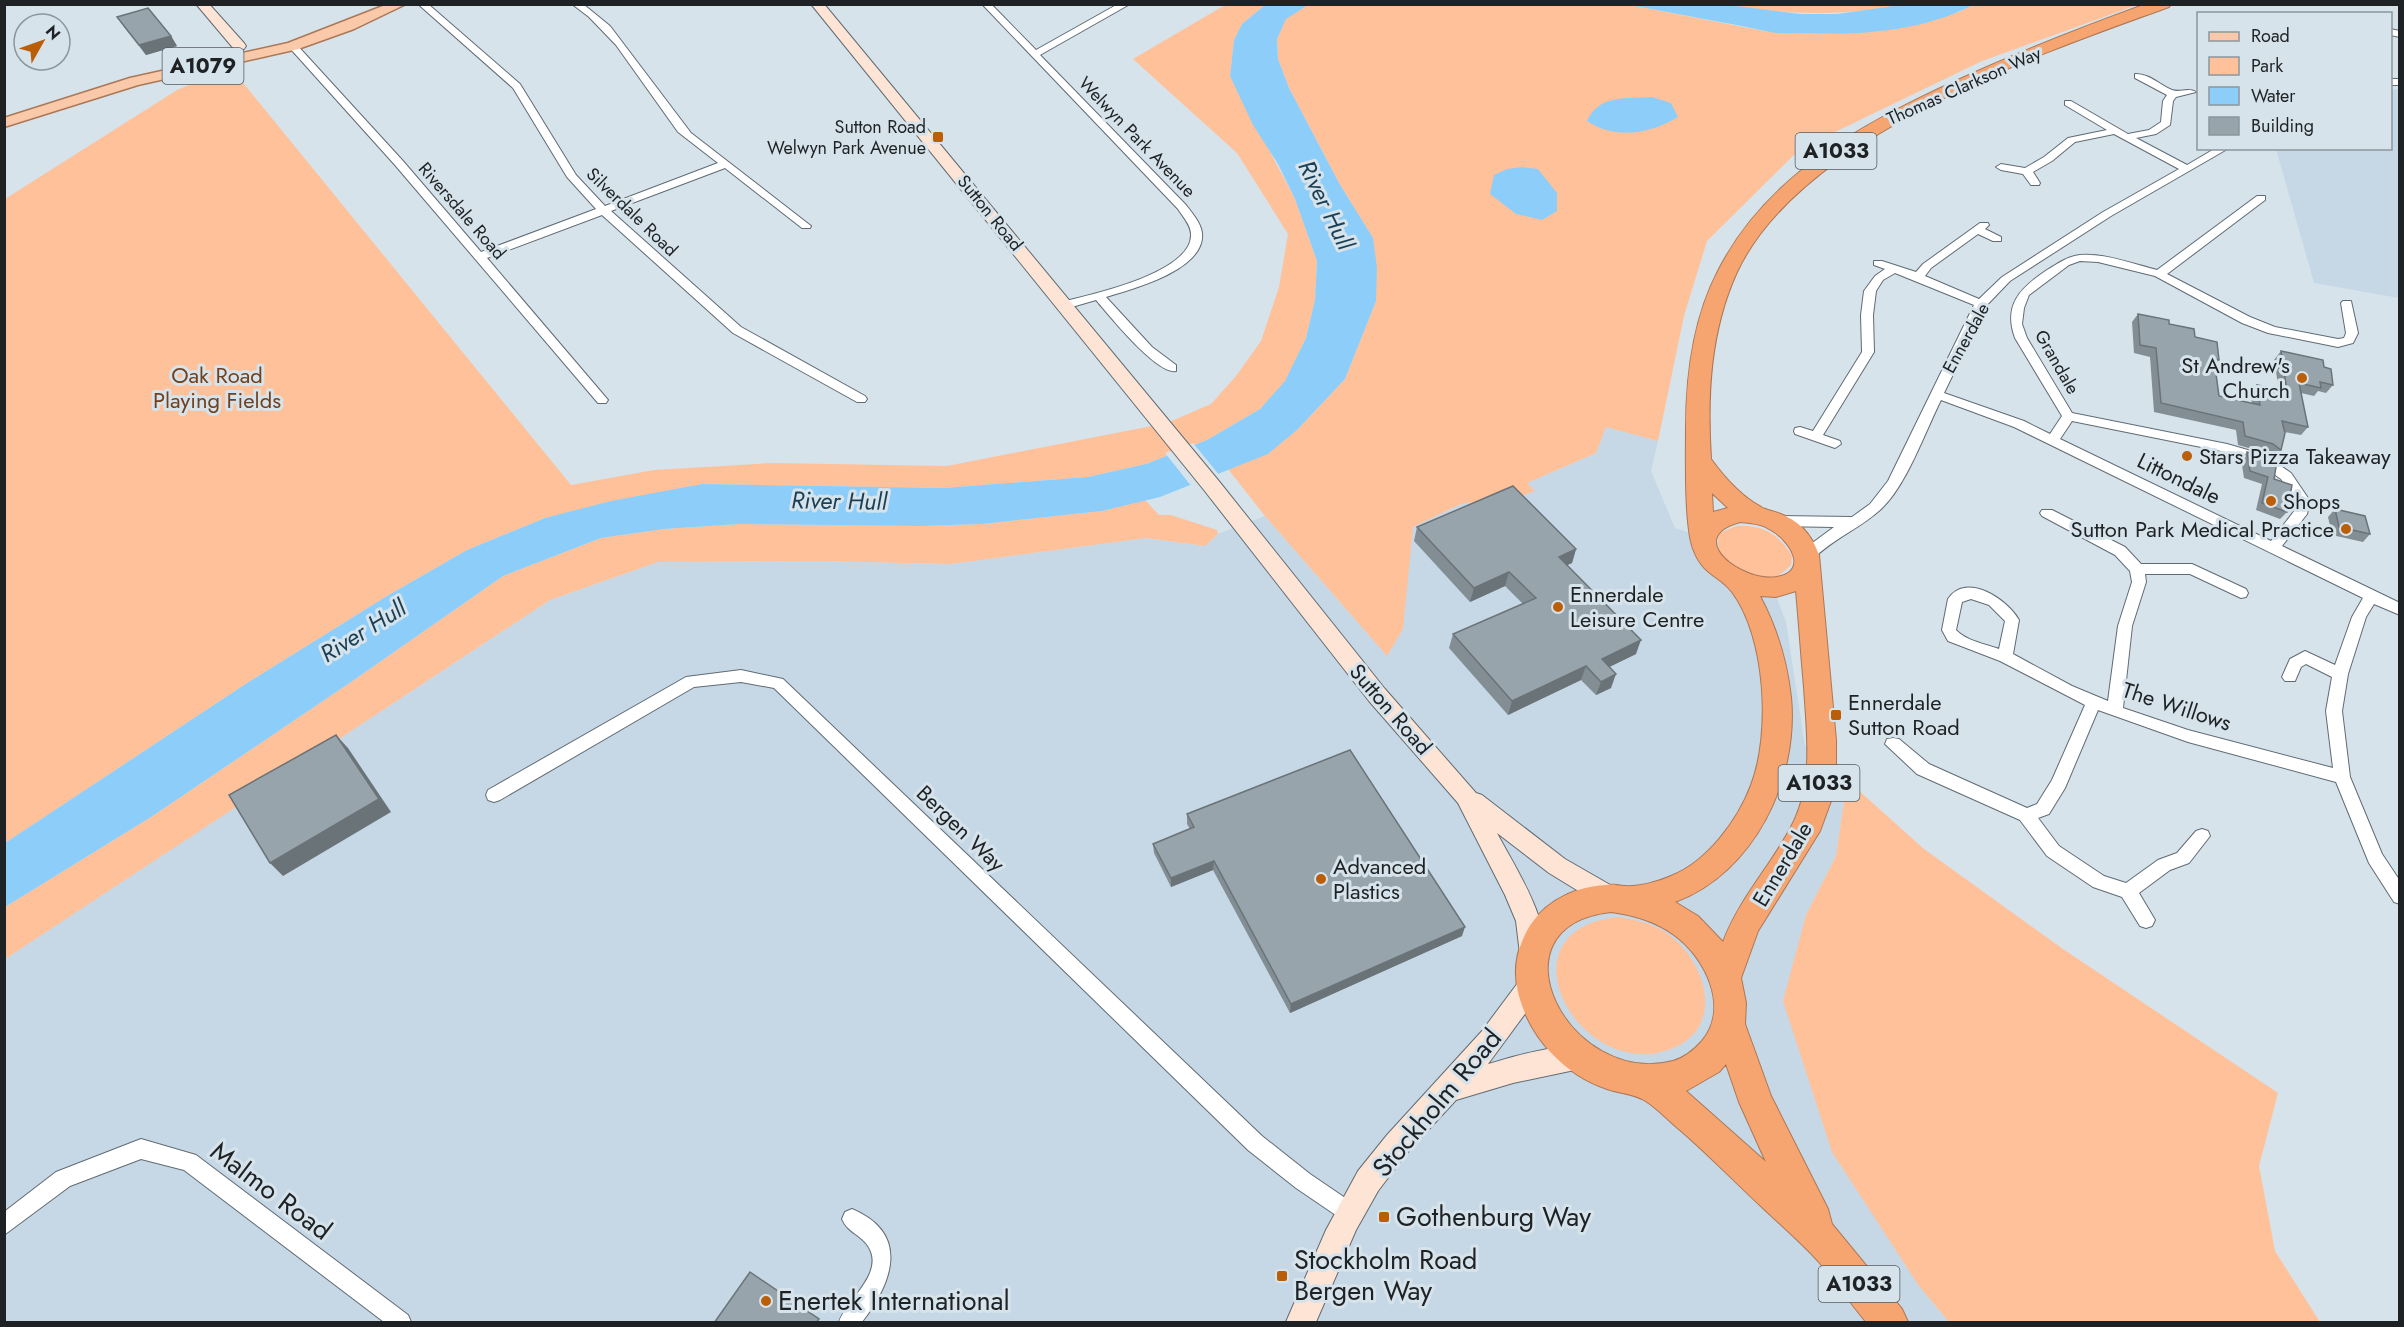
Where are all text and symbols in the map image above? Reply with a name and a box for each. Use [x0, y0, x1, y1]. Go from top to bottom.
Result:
north arrow [12, 12, 72, 72]
legend [2197, 12, 2392, 150]
text: N [40, 20, 66, 45]
text: Road [2251, 23, 2290, 49]
street label: Thomas Clarkson Way [1883, 40, 2045, 132]
road number: A1079 [162, 48, 244, 84]
text: Park [2251, 53, 2283, 79]
street label: Welwyn Park Avenue [1072, 71, 1202, 203]
text: Water [2251, 83, 2296, 109]
text: Building [2251, 113, 2314, 139]
place label: Sutton Road Welwyn Park Avenue [767, 114, 926, 161]
marker: Sutton Road Welwyn Park Avenue [931, 130, 945, 144]
road number: A1033 [1796, 133, 1876, 169]
water label: River Hull [1290, 154, 1364, 257]
street label: Riversdale Road [412, 157, 512, 265]
street label: Silverdale Road [580, 162, 684, 262]
street label: Sutton Road [951, 169, 1029, 257]
street label: Ennerdale [1936, 298, 1996, 378]
street label: Grandale [2028, 325, 2086, 399]
place label: St Andrew's Church [2181, 349, 2290, 406]
park label: Oak Road Playing Fields [153, 359, 281, 416]
marker: St Andrew's Church [2295, 371, 2309, 385]
place label: Stars Pizza Takeaway [2199, 440, 2391, 472]
street label: Littondale [2132, 444, 2226, 512]
marker: Stars Pizza Takeaway [2180, 449, 2194, 463]
water label: River Hull [791, 482, 889, 519]
place label: Shops [2283, 485, 2340, 517]
marker: Shops [2264, 494, 2278, 508]
place label: Sutton Park Medical Practice [2071, 513, 2334, 545]
marker: Sutton Park Medical Practice [2339, 522, 2353, 536]
place label: Ennerdale Leisure Centre [1570, 578, 1704, 635]
water label: River Hull [313, 589, 414, 671]
marker: Ennerdale Leisure Centre [1551, 600, 1565, 614]
street label: Sutton Road [1342, 656, 1440, 762]
street label: The Willows [2118, 673, 2236, 739]
place label: Ennerdale Sutton Road [1848, 686, 1960, 743]
marker: Ennerdale Sutton Road [1829, 708, 1843, 722]
road number: A1033 [1778, 765, 1860, 801]
street label: Bergen Way [909, 777, 1013, 879]
street label: Ennerdale [1744, 816, 1820, 912]
place label: Advanced Plastics [1333, 850, 1426, 907]
marker: Advanced Plastics [1314, 872, 1328, 886]
street label: Stockholm Road [1363, 1020, 1510, 1185]
street label: Malmo Road [202, 1132, 340, 1249]
place label: Gothenburg Way [1396, 1197, 1591, 1236]
marker: Gothenburg Way [1377, 1210, 1391, 1224]
place label: Stockholm Road Bergen Way [1294, 1240, 1477, 1310]
road number: A1033 [1818, 1266, 1900, 1302]
marker: Stockholm Road Bergen Way [1275, 1269, 1289, 1283]
place label: Enertek International [778, 1281, 1010, 1320]
marker: Enertek International [759, 1294, 773, 1308]

